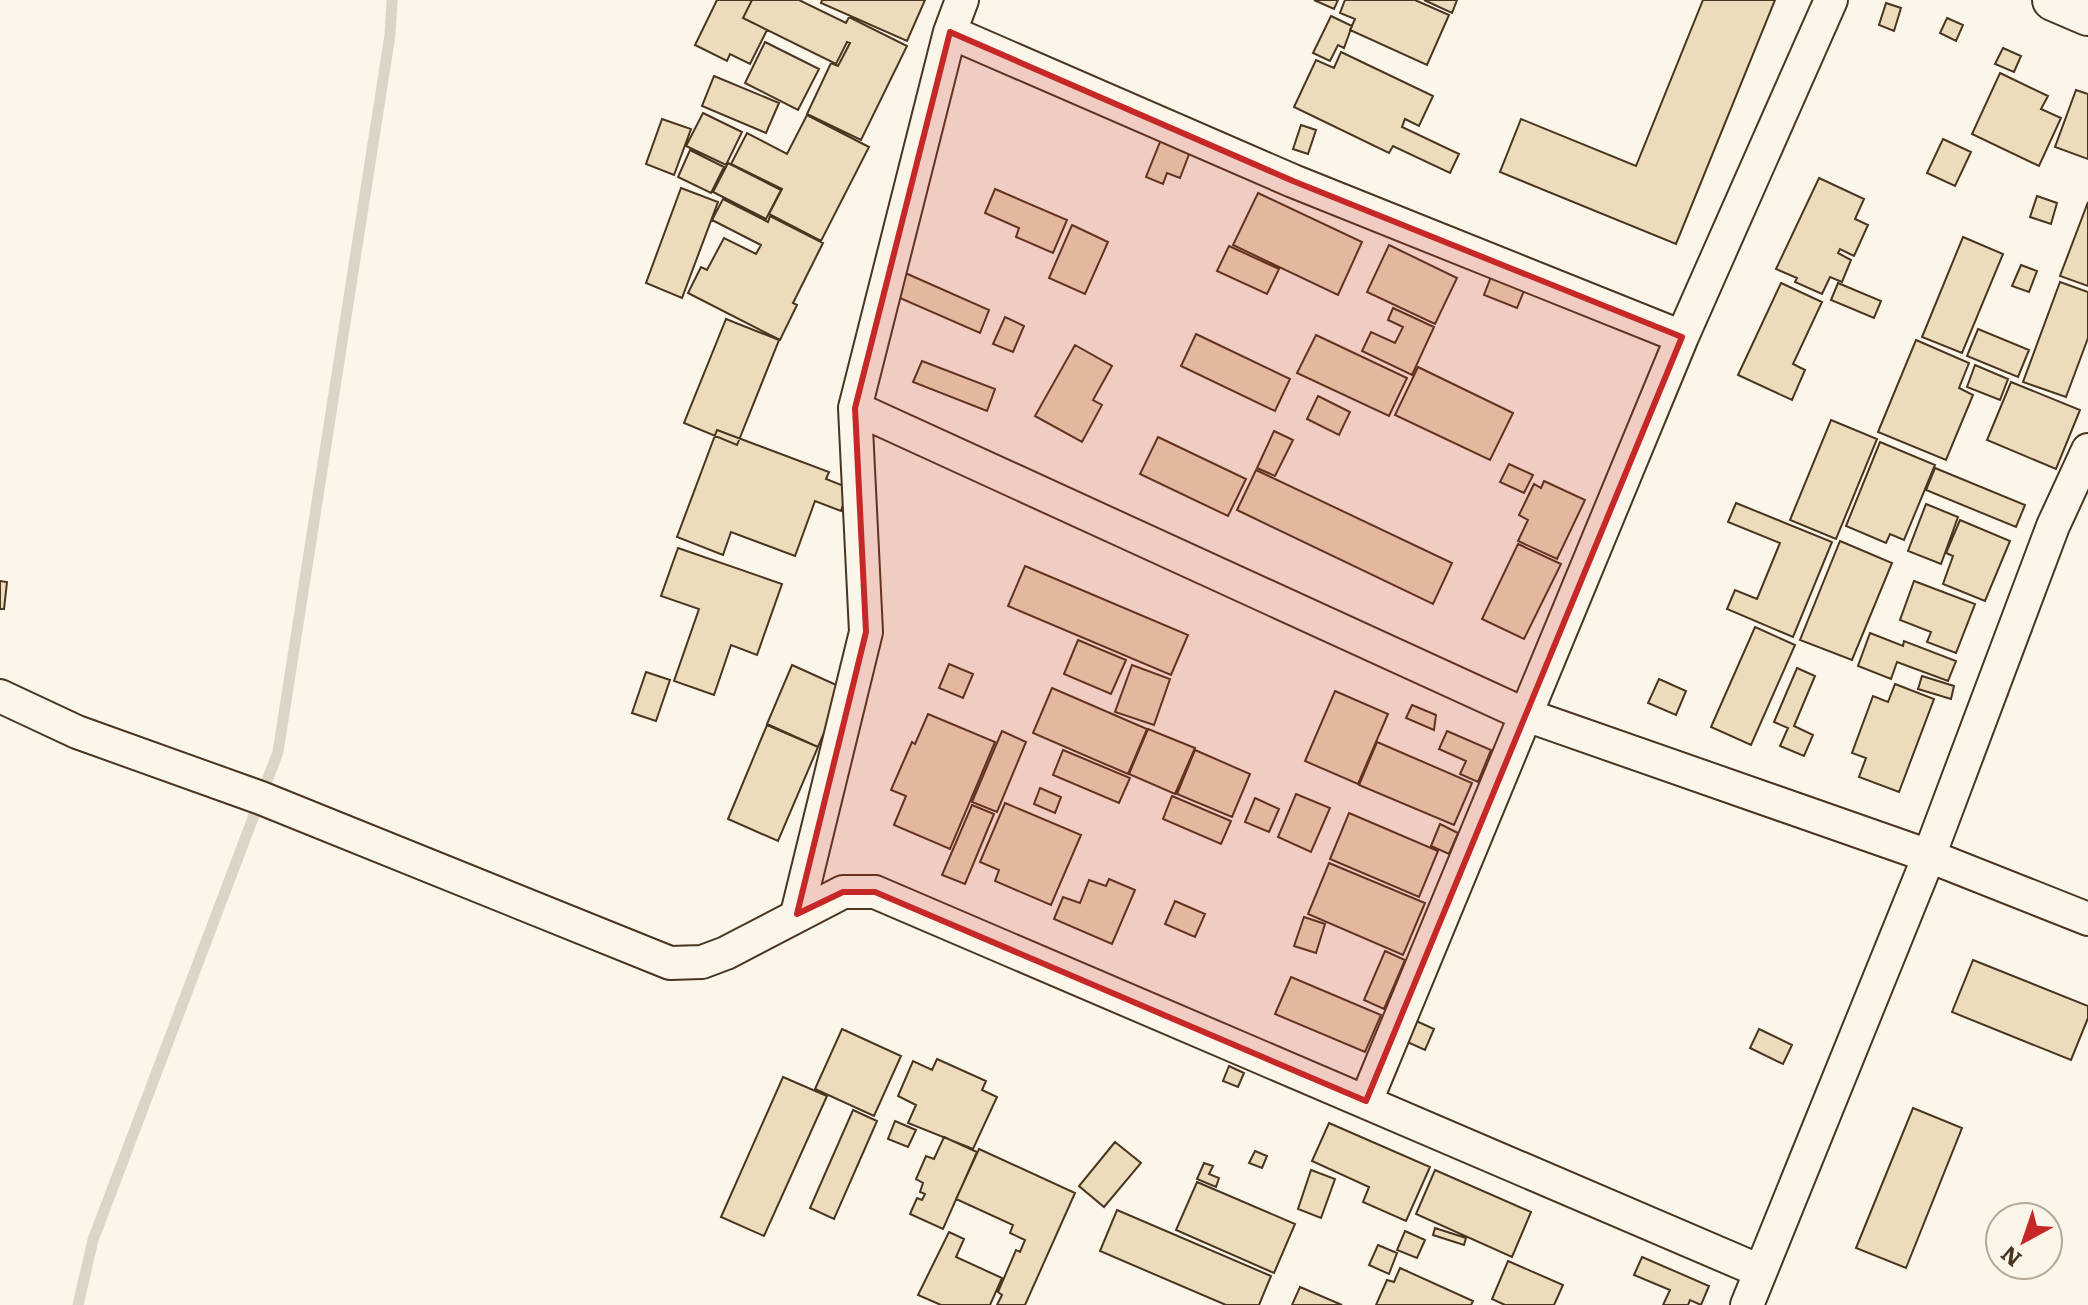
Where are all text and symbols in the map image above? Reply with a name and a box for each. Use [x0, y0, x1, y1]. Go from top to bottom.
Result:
north arrow [1984, 1201, 2064, 1281]
text: N [1993, 1239, 2028, 1276]

